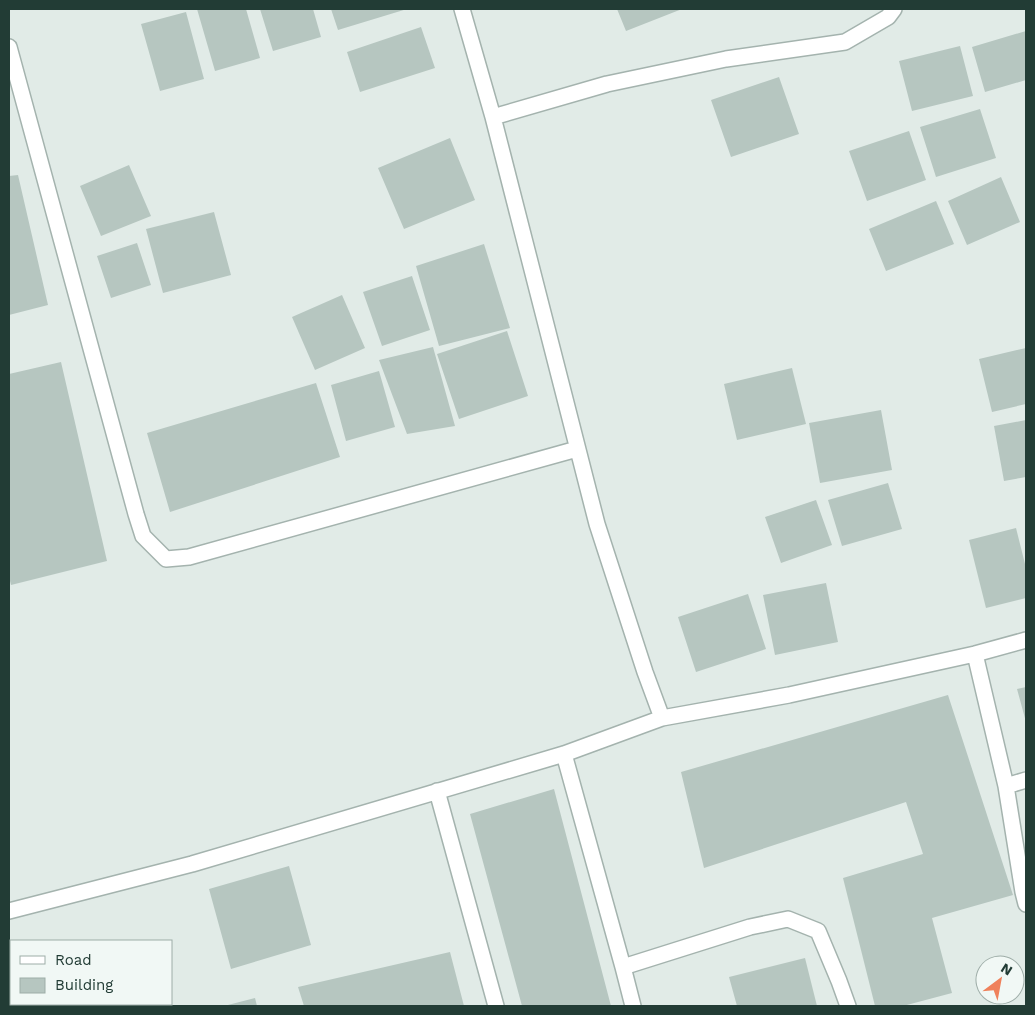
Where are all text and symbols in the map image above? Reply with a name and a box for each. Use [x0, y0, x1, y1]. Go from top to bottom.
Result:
legend [10, 940, 172, 1005]
text: Road [55, 951, 92, 969]
north arrow [975, 955, 1025, 1005]
text: N [998, 959, 1016, 979]
text: Building [55, 976, 113, 994]

